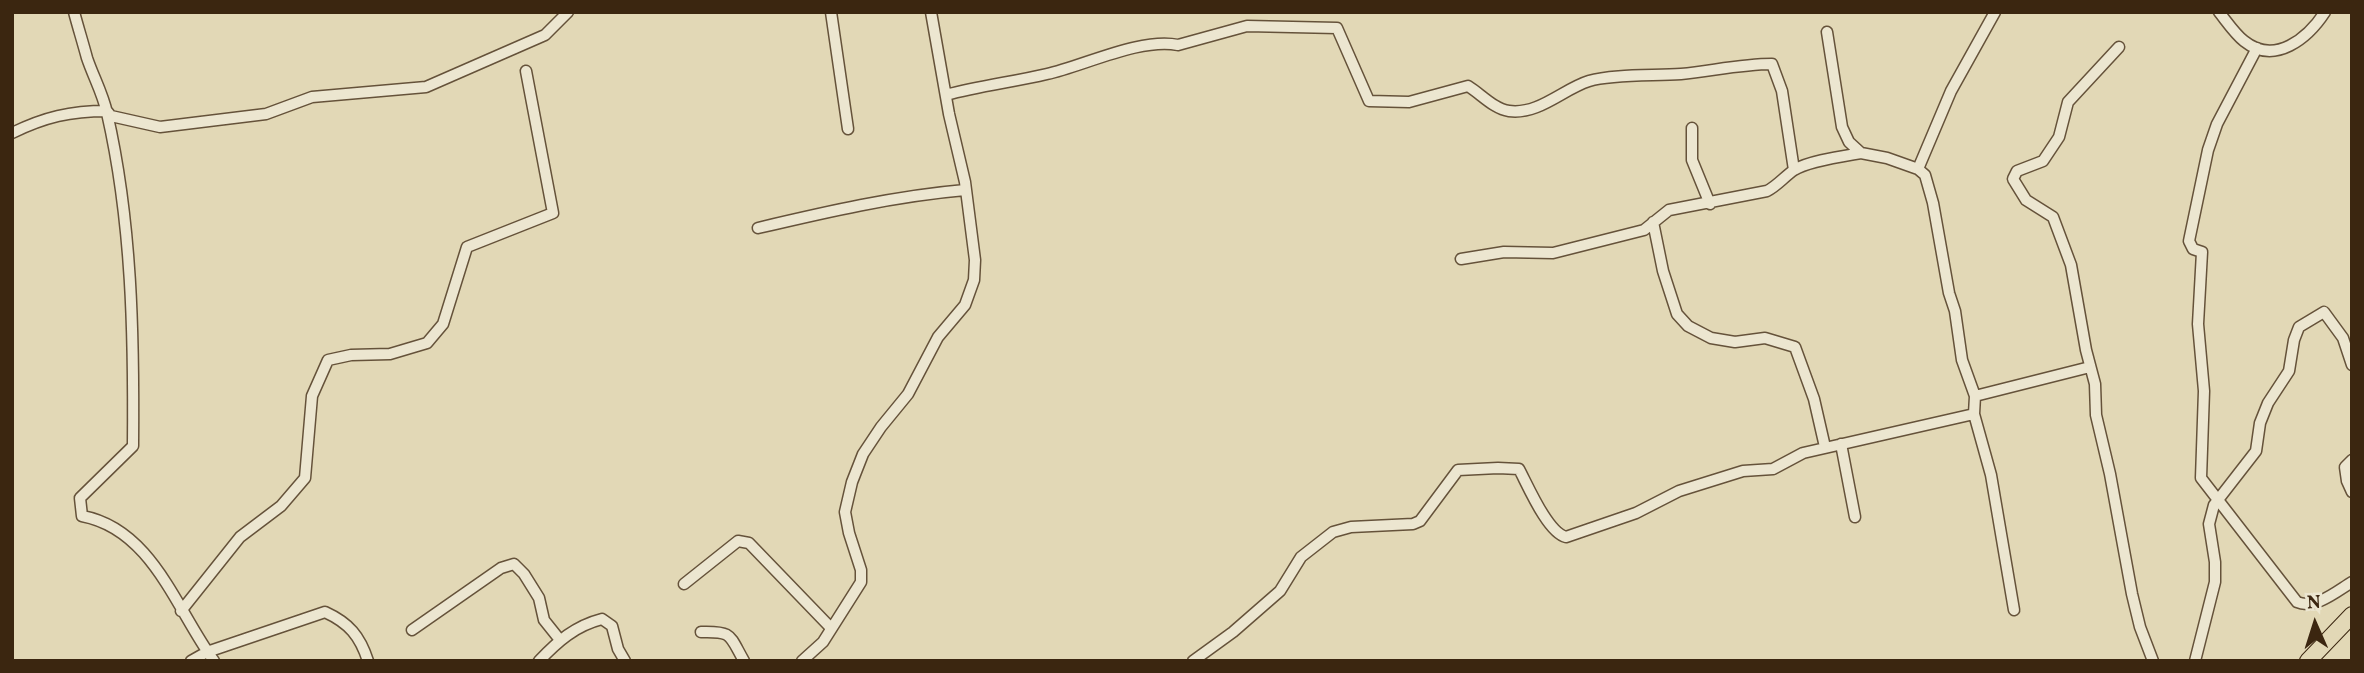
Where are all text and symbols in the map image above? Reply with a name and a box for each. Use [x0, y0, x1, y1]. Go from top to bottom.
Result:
north arrow [2280, 589, 2350, 659]
text: N [2306, 590, 2321, 616]

